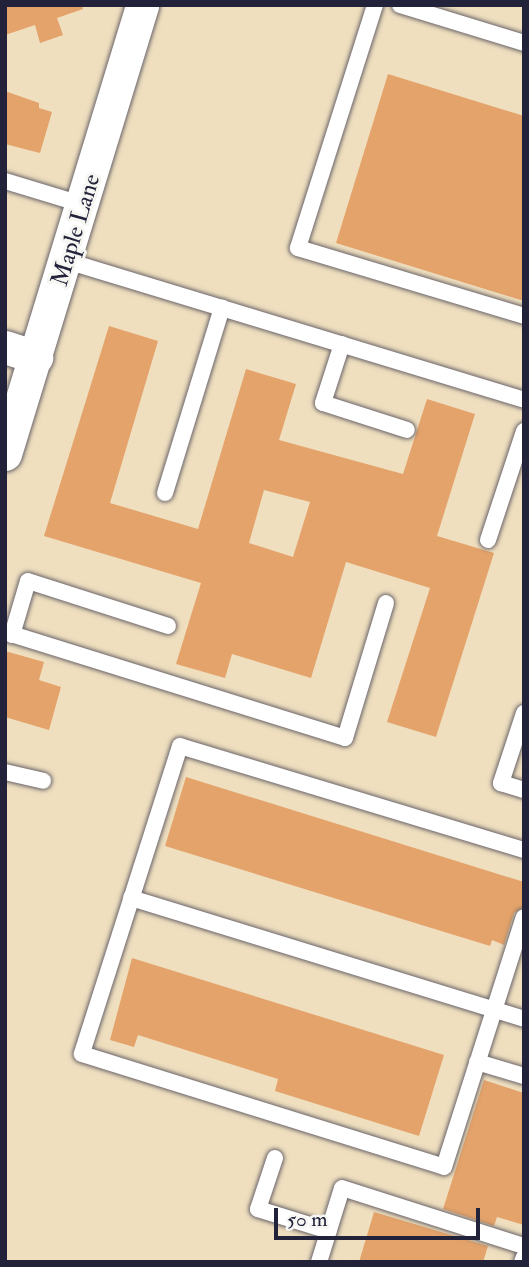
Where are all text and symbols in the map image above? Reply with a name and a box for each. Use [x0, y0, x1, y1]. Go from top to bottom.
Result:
street label: Maple Lane [45, 170, 107, 290]
scale bar [277, 1194, 484, 1238]
text: 50 m [287, 1206, 328, 1233]

